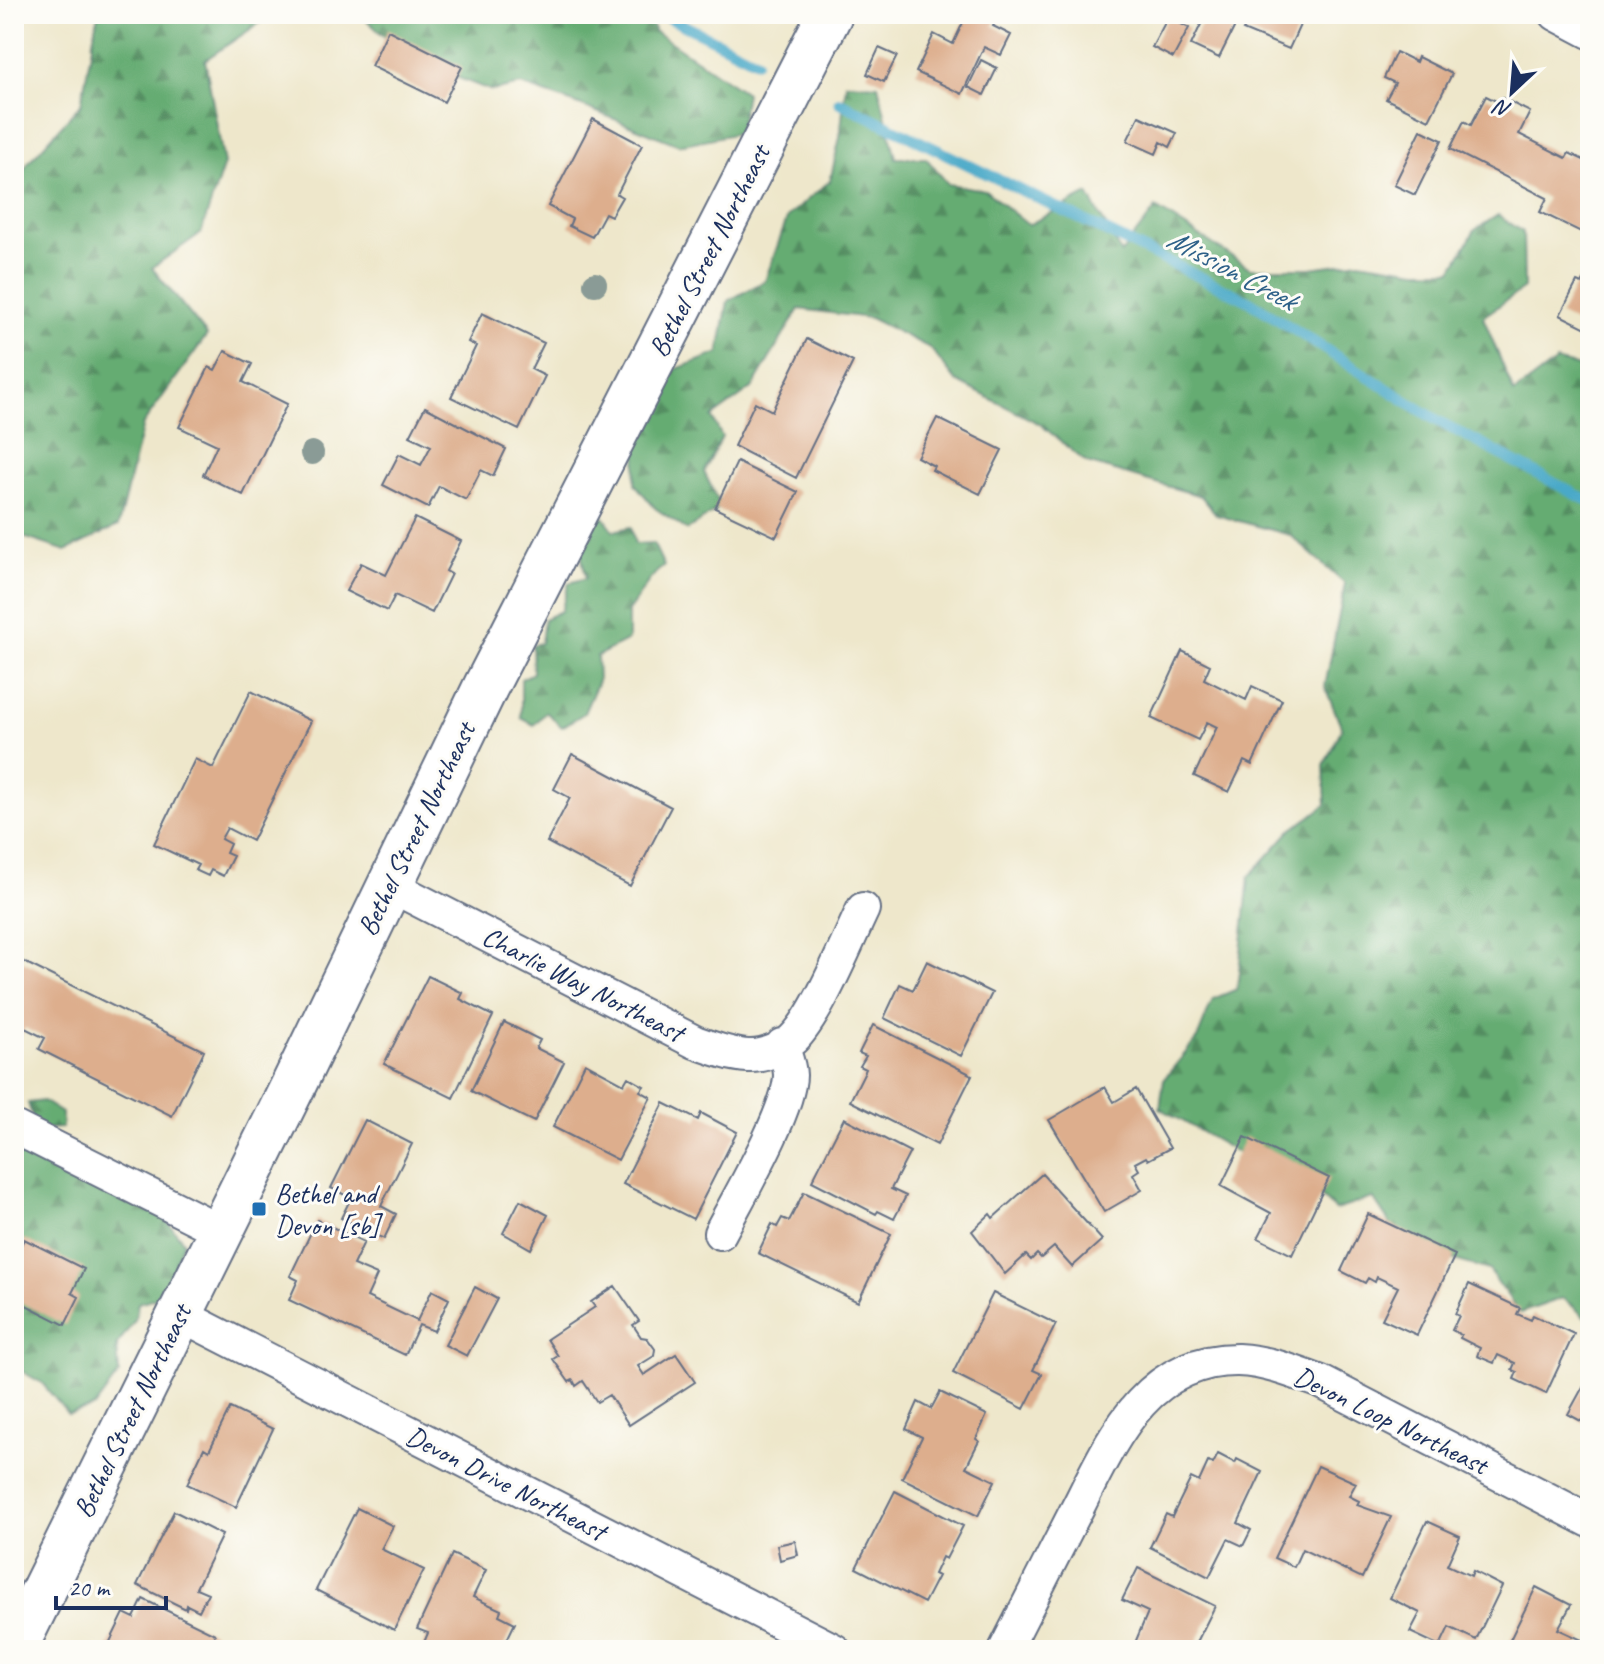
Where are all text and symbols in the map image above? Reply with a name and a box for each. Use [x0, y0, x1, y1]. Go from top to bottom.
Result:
north arrow [1472, 52, 1552, 132]
text: N [1488, 92, 1516, 125]
street label: Bethel Street Northeast [641, 137, 779, 363]
water label: Mission Creek [1161, 219, 1307, 321]
street label: Bethel Street Northeast [349, 714, 484, 941]
street label: Charlie Way Northeast [477, 918, 693, 1051]
place label: Bethel and Devon [sb] [275, 1176, 384, 1243]
marker: Bethel and Devon [sb] [250, 1200, 268, 1218]
street label: Bethel Street Northeast [65, 1296, 200, 1523]
street label: Devon Loop Northeast [1288, 1358, 1496, 1483]
street label: Devon Drive Northeast [401, 1418, 615, 1550]
scale bar [56, 1560, 166, 1610]
text: 20 m [68, 1573, 111, 1603]

